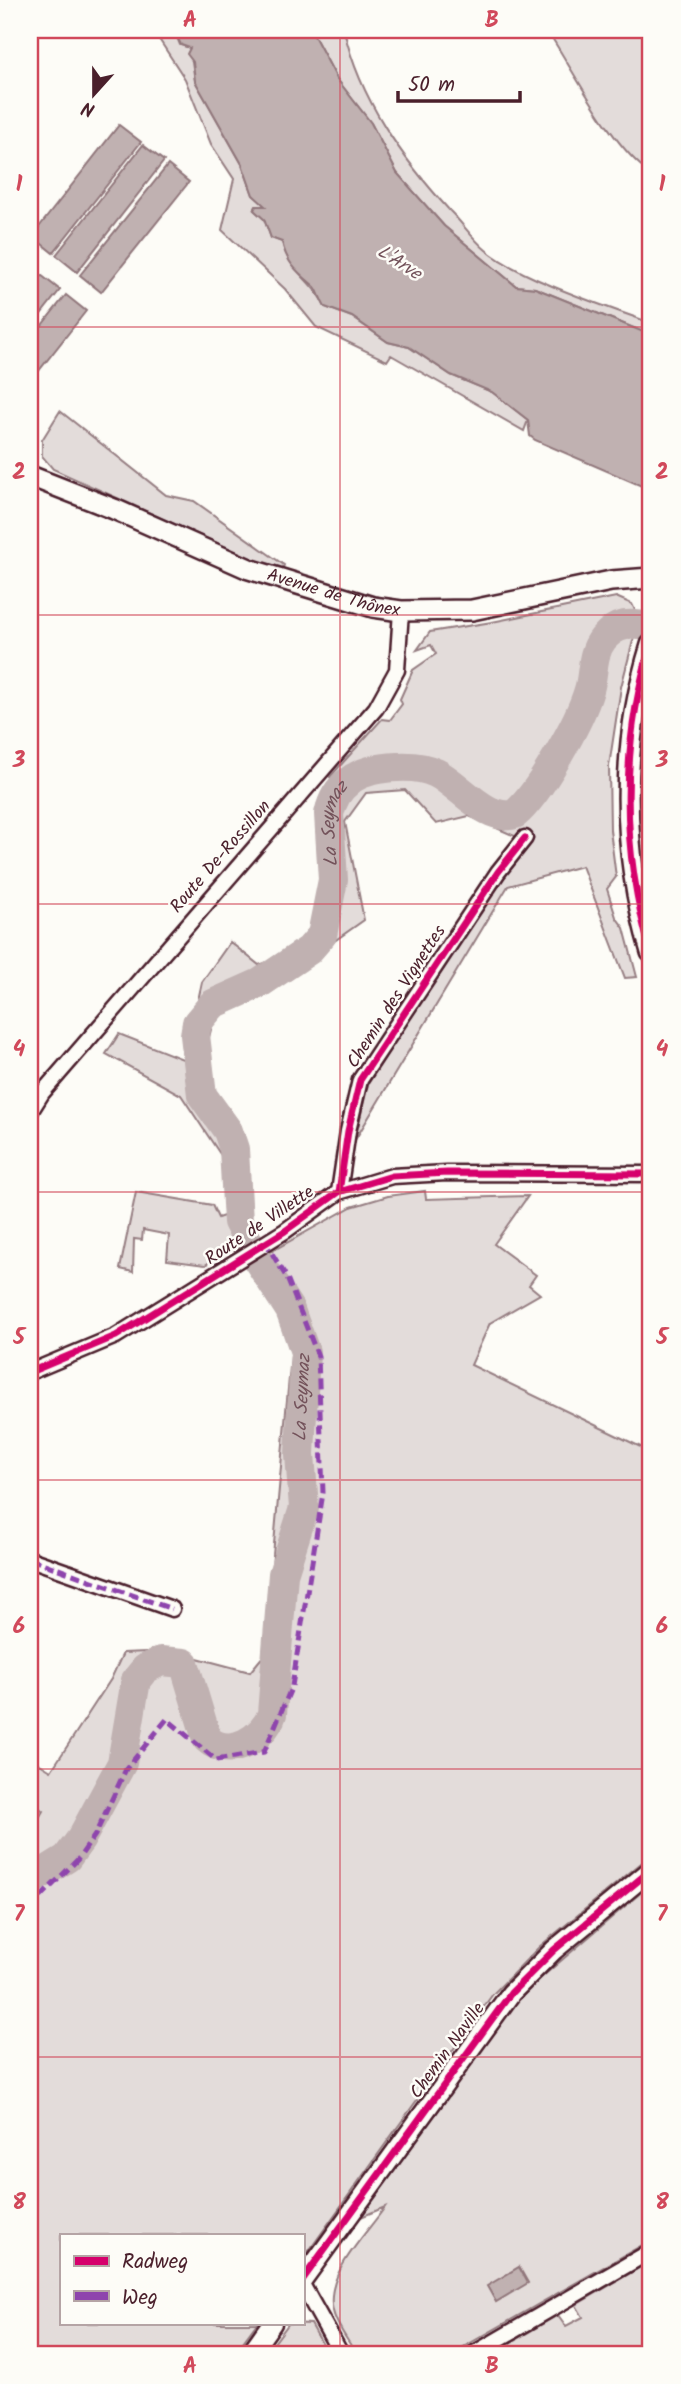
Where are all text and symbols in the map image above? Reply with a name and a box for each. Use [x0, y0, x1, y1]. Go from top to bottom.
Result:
text: A [183, 3, 197, 39]
text: B [485, 3, 499, 39]
north arrow [60, 60, 130, 130]
scale bar [398, 60, 520, 104]
text: 50 m [408, 69, 455, 102]
text: N [78, 92, 100, 124]
text: 1 [16, 167, 23, 203]
text: 1 [659, 167, 666, 203]
water label: L'Arve [371, 237, 429, 290]
text: 2 [12, 455, 26, 491]
text: 2 [655, 455, 669, 491]
street label: Avenue de Thônex [263, 561, 402, 625]
text: 3 [12, 743, 26, 779]
text: 3 [655, 743, 669, 779]
water label: La Seymaz [314, 773, 357, 868]
street label: Route De-Rossillon [163, 794, 279, 920]
street label: Chemin des Vignettes [340, 919, 454, 1074]
text: 4 [13, 1032, 26, 1068]
text: 4 [656, 1032, 669, 1068]
street label: Route de Villette [199, 1179, 321, 1273]
text: 5 [12, 1320, 27, 1356]
text: 5 [655, 1320, 670, 1356]
water label: La Seymaz [286, 1352, 320, 1442]
text: 6 [13, 1609, 25, 1645]
text: 6 [656, 1609, 668, 1645]
text: 7 [14, 1897, 26, 1933]
text: 7 [657, 1897, 669, 1933]
street label: Chemin Naville [403, 1997, 493, 2105]
text: 8 [12, 2185, 26, 2221]
text: 8 [655, 2185, 669, 2221]
legend [60, 2234, 304, 2324]
text: Radweg [122, 2246, 188, 2279]
text: Weg [122, 2282, 158, 2315]
text: A [183, 2349, 197, 2384]
text: B [485, 2349, 499, 2384]

